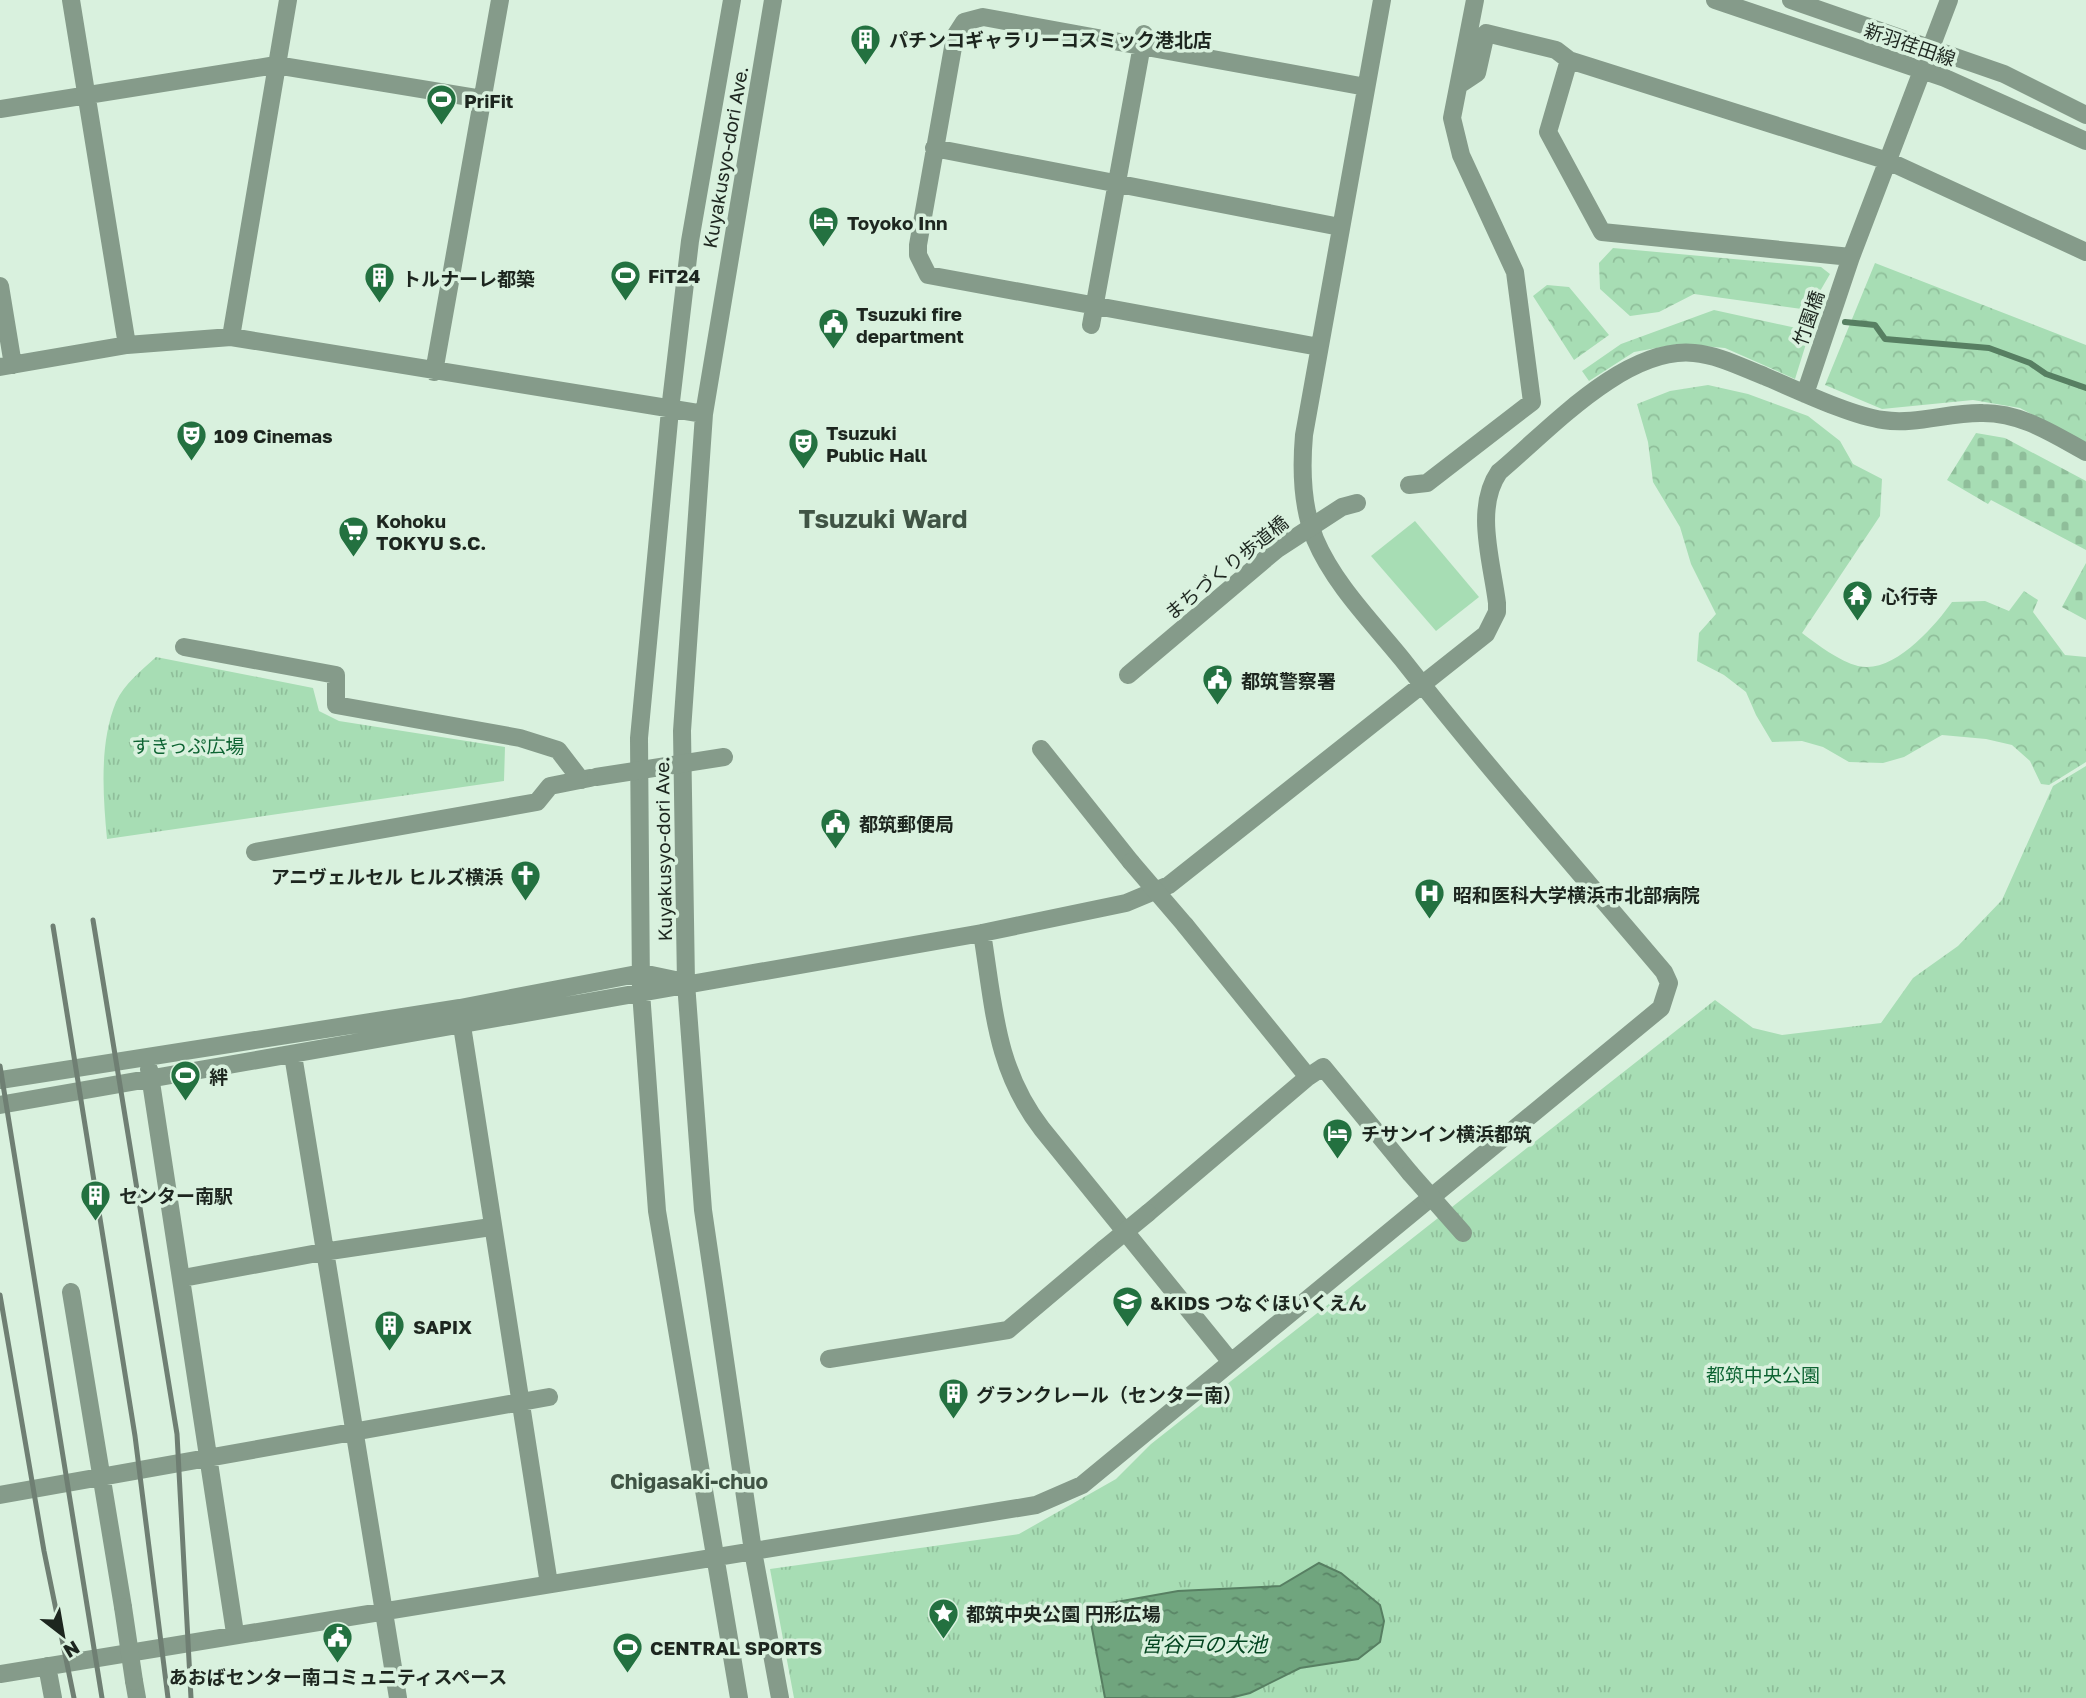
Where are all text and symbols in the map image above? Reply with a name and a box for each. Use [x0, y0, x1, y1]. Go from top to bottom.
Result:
street label: 新羽荏田線 [1861, 18, 1959, 70]
building icon: パチンコギャラリーコスミック港北店 [849, 22, 883, 66]
place label: パチンコギャラリーコスミック港北店 [889, 28, 1212, 51]
street label: Kuyakusyo-dori Ave. [698, 64, 752, 250]
sports icon: PriFit [424, 83, 458, 127]
place label: PriFit [464, 89, 514, 112]
hotel icon: Toyoko Inn [807, 205, 841, 249]
place label: Toyoko Inn [847, 211, 948, 234]
sports icon: FiT24 [608, 258, 642, 302]
building icon: トルナーレ都築 [362, 261, 396, 305]
place label: FiT24 [648, 264, 700, 287]
place label: トルナーレ都築 [402, 267, 535, 290]
street label: 竹園橋 [1788, 287, 1828, 349]
place label: Tsuzuki fire department [856, 302, 964, 347]
public building icon: Tsuzuki fire department [816, 307, 850, 351]
theatre icon: 109 Cinemas [174, 418, 208, 462]
place label: Tsuzuki Public Hall [826, 421, 927, 466]
place label: 109 Cinemas [214, 424, 333, 447]
theatre icon: Tsuzuki Public Hall [786, 426, 820, 470]
district label: Tsuzuki Ward [799, 503, 967, 534]
place label: Kohoku TOKYU S.C. [376, 509, 486, 554]
street label: まちづくり歩道橋 [1160, 510, 1292, 624]
supermarket icon: Kohoku TOKYU S.C. [336, 514, 370, 558]
temple icon: 心行寺 [1841, 578, 1875, 622]
place label: 心行寺 [1881, 584, 1938, 607]
public building icon: 都筑警察署 [1201, 663, 1235, 707]
place label: 都筑警察署 [1241, 669, 1336, 692]
park label: すきっぷ広場 [131, 734, 245, 757]
street label: Kuyakusyo-dori Ave. [650, 756, 676, 942]
public building icon: 都筑郵便局 [819, 806, 853, 850]
place label: 都筑郵便局 [859, 812, 954, 835]
church icon: アニヴェルセル ヒルズ横浜 [509, 859, 543, 903]
place label: アニヴェルセル ヒルズ横浜 [271, 865, 503, 888]
hospital icon: 昭和医科大学横浜市北部病院 [1413, 877, 1447, 921]
place label: 昭和医科大学横浜市北部病院 [1453, 883, 1700, 906]
sports icon: 絆 [169, 1059, 203, 1103]
place label: 絆 [209, 1065, 228, 1088]
hotel icon: チサンイン横浜都筑 [1321, 1116, 1355, 1160]
place label: チサンイン横浜都筑 [1361, 1122, 1532, 1145]
building icon: センター南駅 [79, 1178, 113, 1222]
place label: センター南駅 [119, 1184, 233, 1207]
school or university icon: &KIDS つなぐほいくえん [1110, 1285, 1144, 1329]
place label: &KIDS つなぐほいくえん [1150, 1291, 1367, 1314]
building icon: SAPIX [373, 1309, 407, 1353]
place label: SAPIX [413, 1315, 472, 1338]
park label: 都筑中央公園 [1706, 1363, 1820, 1386]
building icon: グランクレール（センター南） [936, 1377, 970, 1421]
place label: グランクレール（センター南） [976, 1383, 1242, 1406]
district label: Chigasaki-chuo [610, 1468, 768, 1494]
place icon: 都筑中央公園 円形広場 [926, 1596, 960, 1640]
north arrow [28, 1600, 98, 1670]
place label: 都筑中央公園 円形広場 [966, 1602, 1161, 1625]
public building icon: あおばセンター南コミュニティスペース [321, 1620, 355, 1664]
sports icon: CENTRAL SPORTS [610, 1630, 644, 1674]
water label: 宮谷戸の大池 [1141, 1631, 1269, 1657]
text: N [60, 1636, 84, 1664]
place label: CENTRAL SPORTS [650, 1636, 822, 1659]
place label: あおばセンター南コミュニティスペース [169, 1665, 507, 1688]

